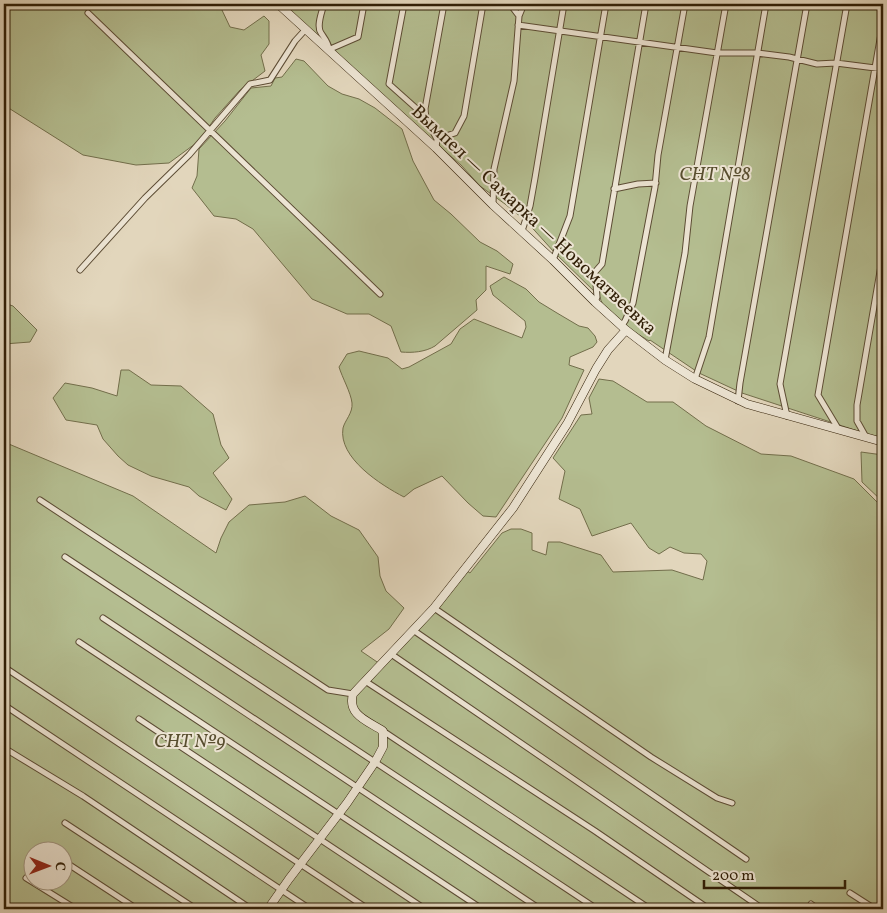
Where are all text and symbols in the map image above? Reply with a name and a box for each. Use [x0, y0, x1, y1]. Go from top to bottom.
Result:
street label: Вымпел — Самарка — Новоматвеевка [405, 99, 662, 342]
park label: СНТ №8 [679, 162, 751, 188]
park label: СНТ №9 [154, 729, 226, 755]
north arrow [22, 840, 72, 890]
scale bar [704, 858, 846, 890]
text: С [50, 862, 69, 871]
text: 200 m [712, 866, 755, 887]

